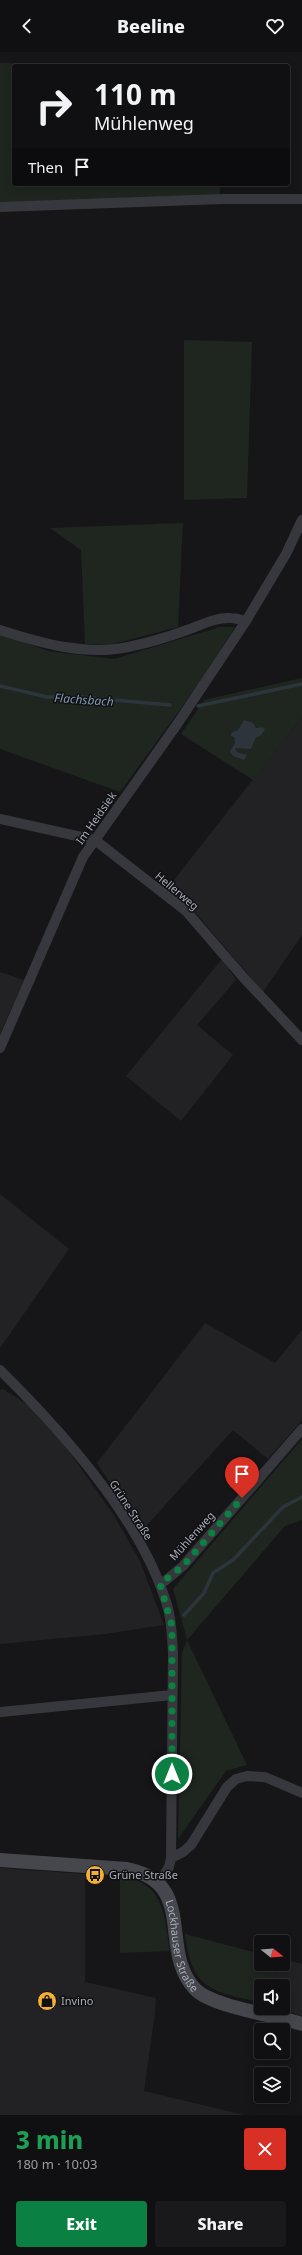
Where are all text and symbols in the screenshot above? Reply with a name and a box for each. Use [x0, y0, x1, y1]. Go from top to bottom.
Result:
text: Beeline [117, 14, 185, 38]
icon: back [16, 15, 38, 37]
icon: heart [264, 15, 286, 37]
text: 110 m [94, 75, 177, 113]
icon: right [28, 80, 80, 132]
text: Mühlenweg [94, 111, 194, 135]
icon: arrive [71, 156, 93, 178]
text: Then [28, 157, 63, 177]
water label: Flachsbach [54, 689, 114, 710]
street label: Im Heidsiek [72, 788, 119, 847]
street label: Hellerweg [152, 868, 202, 913]
pin [225, 1457, 259, 1498]
icon: arrive [231, 1463, 253, 1485]
street label: Grüne Straße [106, 1477, 156, 1543]
street label: Mühlenweg [166, 1508, 218, 1563]
position arrow [151, 1753, 193, 1795]
bus stop icon: Grüne Straße [84, 1864, 106, 1886]
place label: Grüne Straße [109, 1867, 178, 1882]
street label: Lockhauser Straße [162, 1897, 202, 1995]
north arrow [254, 1935, 290, 1971]
map controls [254, 1935, 290, 2103]
button: sound [254, 1979, 290, 2015]
shop icon: Invino [36, 1990, 58, 2012]
place label: Invino [61, 1993, 94, 2008]
button: search [254, 2023, 290, 2059]
button: layers [254, 2067, 290, 2103]
text: 3 min [16, 2123, 83, 2156]
button: close [244, 2128, 286, 2170]
text: 180 m · 10:03 [16, 2155, 97, 2173]
button: Exit [16, 2201, 147, 2247]
button: Share [155, 2201, 286, 2247]

